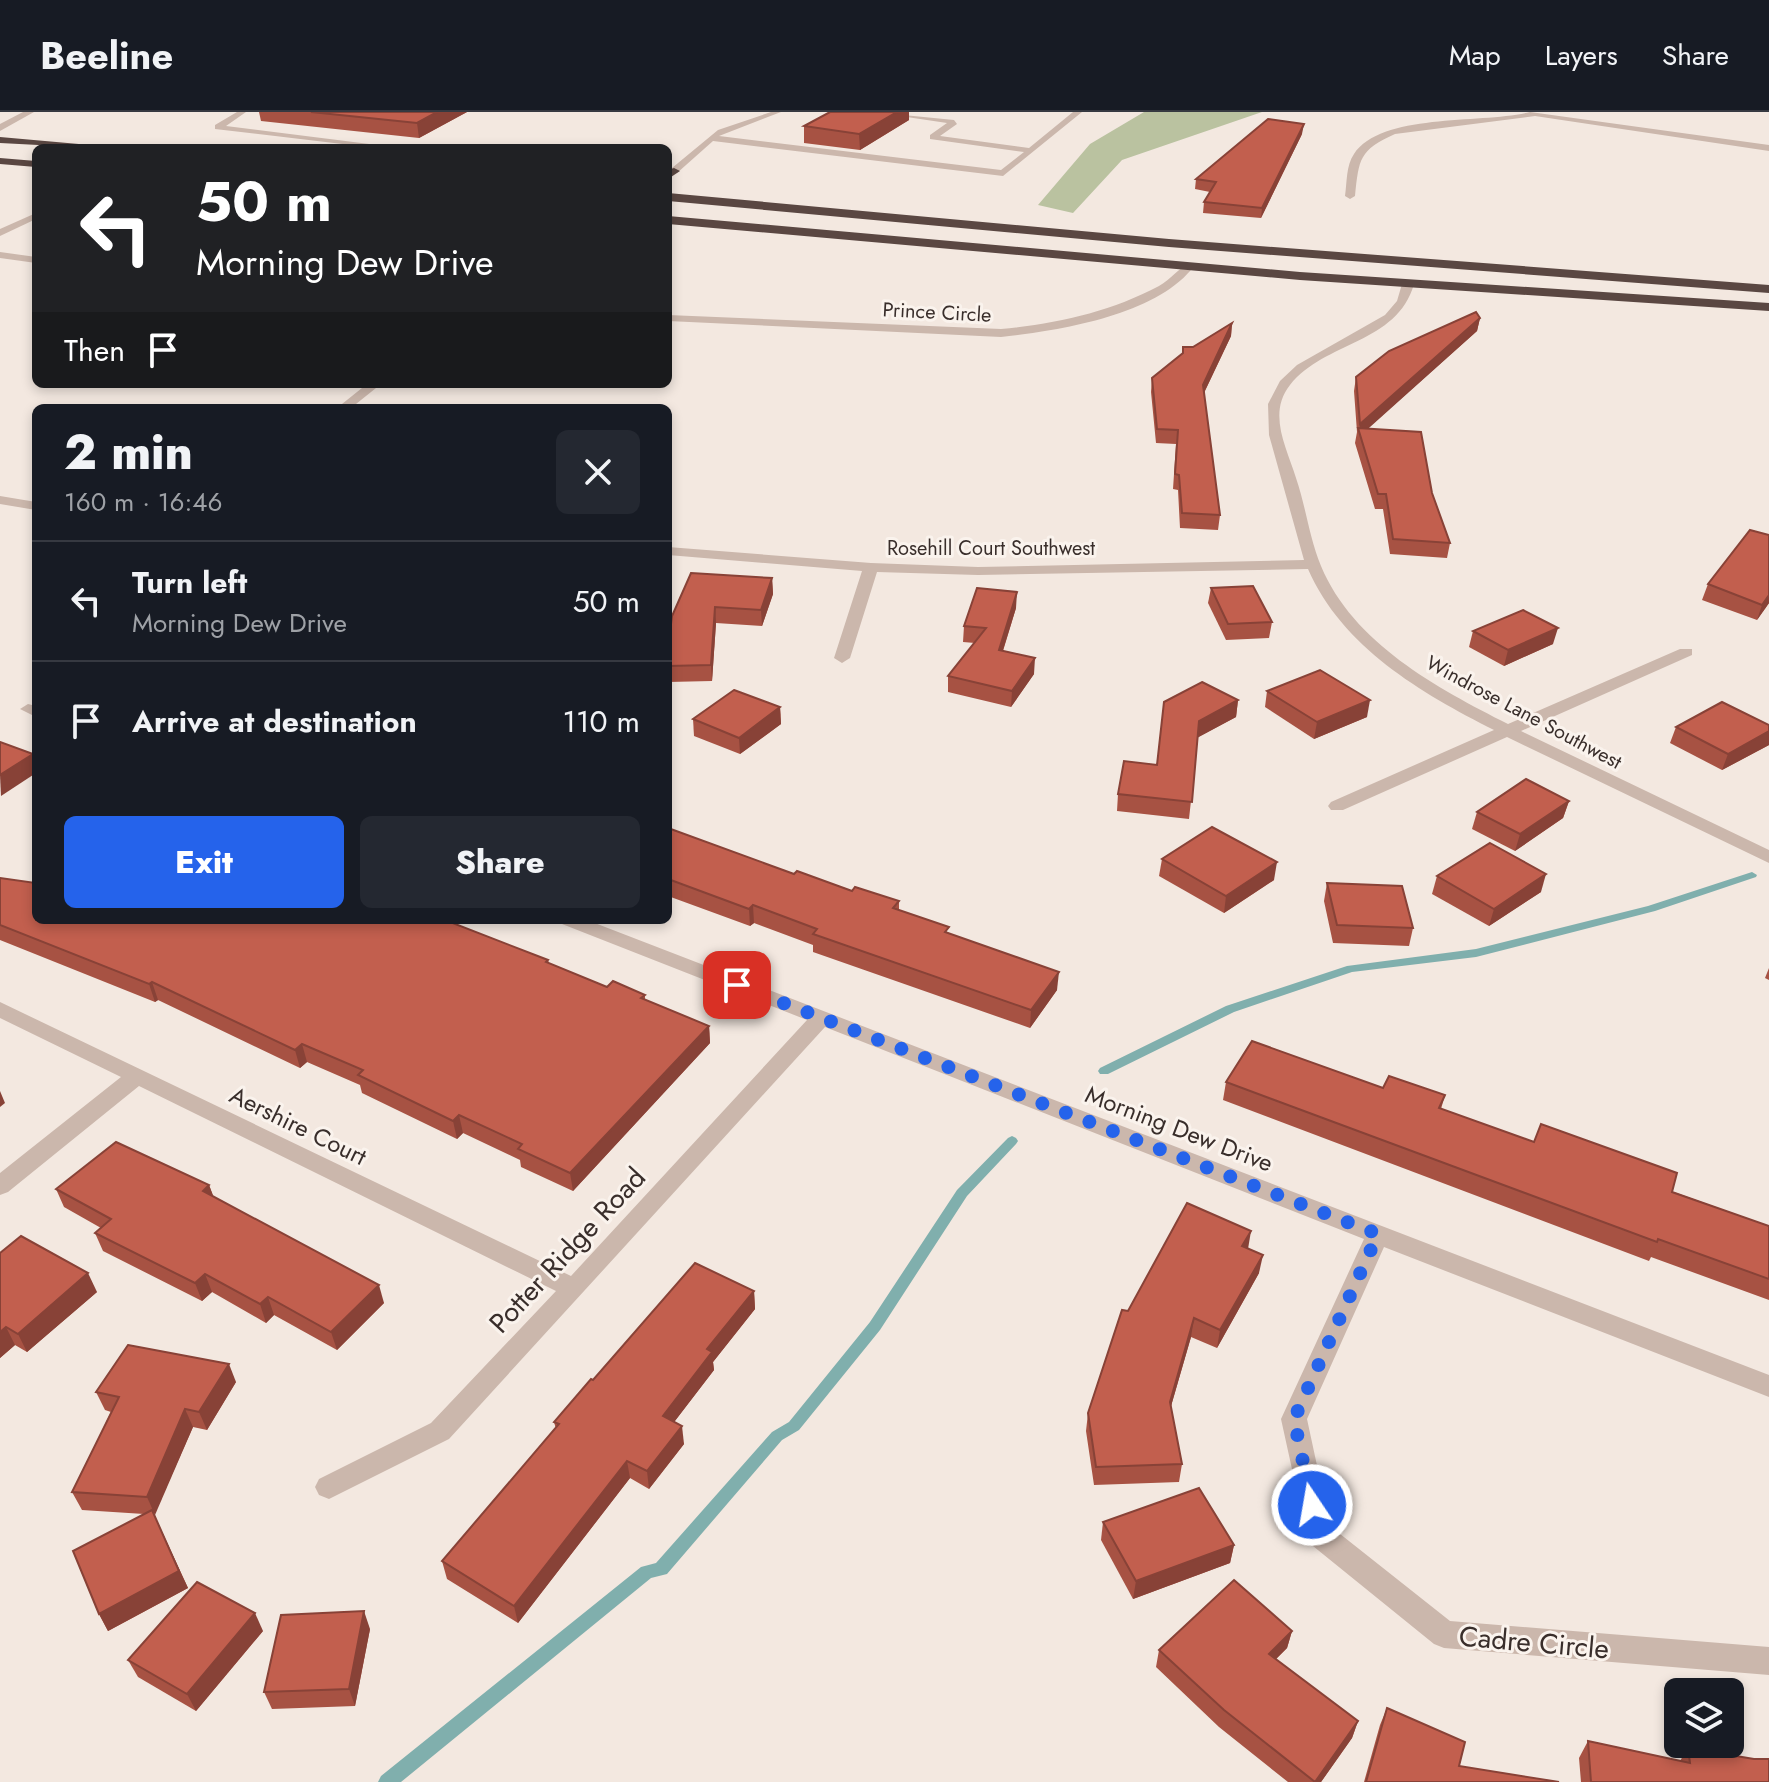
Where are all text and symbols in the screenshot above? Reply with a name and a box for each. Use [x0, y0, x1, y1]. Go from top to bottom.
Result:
text: Beeline [40, 28, 173, 83]
text: Map [1449, 35, 1501, 76]
text: Layers [1545, 35, 1618, 76]
text: Share [1662, 35, 1729, 76]
text: 50 m [196, 161, 332, 242]
icon: left [64, 176, 168, 280]
text: Morning Dew Drive [196, 236, 493, 288]
street label: Prince Circle [882, 295, 992, 330]
icon: arrive [141, 328, 185, 372]
text: Then [64, 329, 125, 372]
text: 2 min [64, 418, 193, 487]
button: close [556, 430, 640, 514]
text: 160 m · 16:46 [64, 483, 222, 521]
street label: Rosehill Court Southwest [887, 534, 1095, 563]
text: Turn left [132, 561, 247, 604]
icon: left [64, 579, 108, 623]
text: 50 m [573, 580, 640, 623]
text: Morning Dew Drive [132, 604, 347, 642]
street label: Windrose Lane Southwest [1421, 648, 1627, 777]
icon: arrive [64, 699, 108, 743]
text: Arrive at destination [132, 700, 417, 743]
text: 110 m [563, 700, 640, 743]
button: Exit [64, 816, 344, 908]
button: Share [360, 816, 640, 908]
pin [703, 951, 771, 1019]
icon: arrive [715, 963, 759, 1007]
street label: Aershire Court [224, 1077, 373, 1174]
street label: Morning Dew Drive [1080, 1077, 1278, 1180]
street label: Potter Ridge Road [479, 1158, 655, 1342]
position arrow [1270, 1463, 1354, 1547]
street label: Cadre Circle [1457, 1616, 1611, 1669]
map controls [1664, 1678, 1744, 1758]
button: layers [1664, 1678, 1744, 1758]

